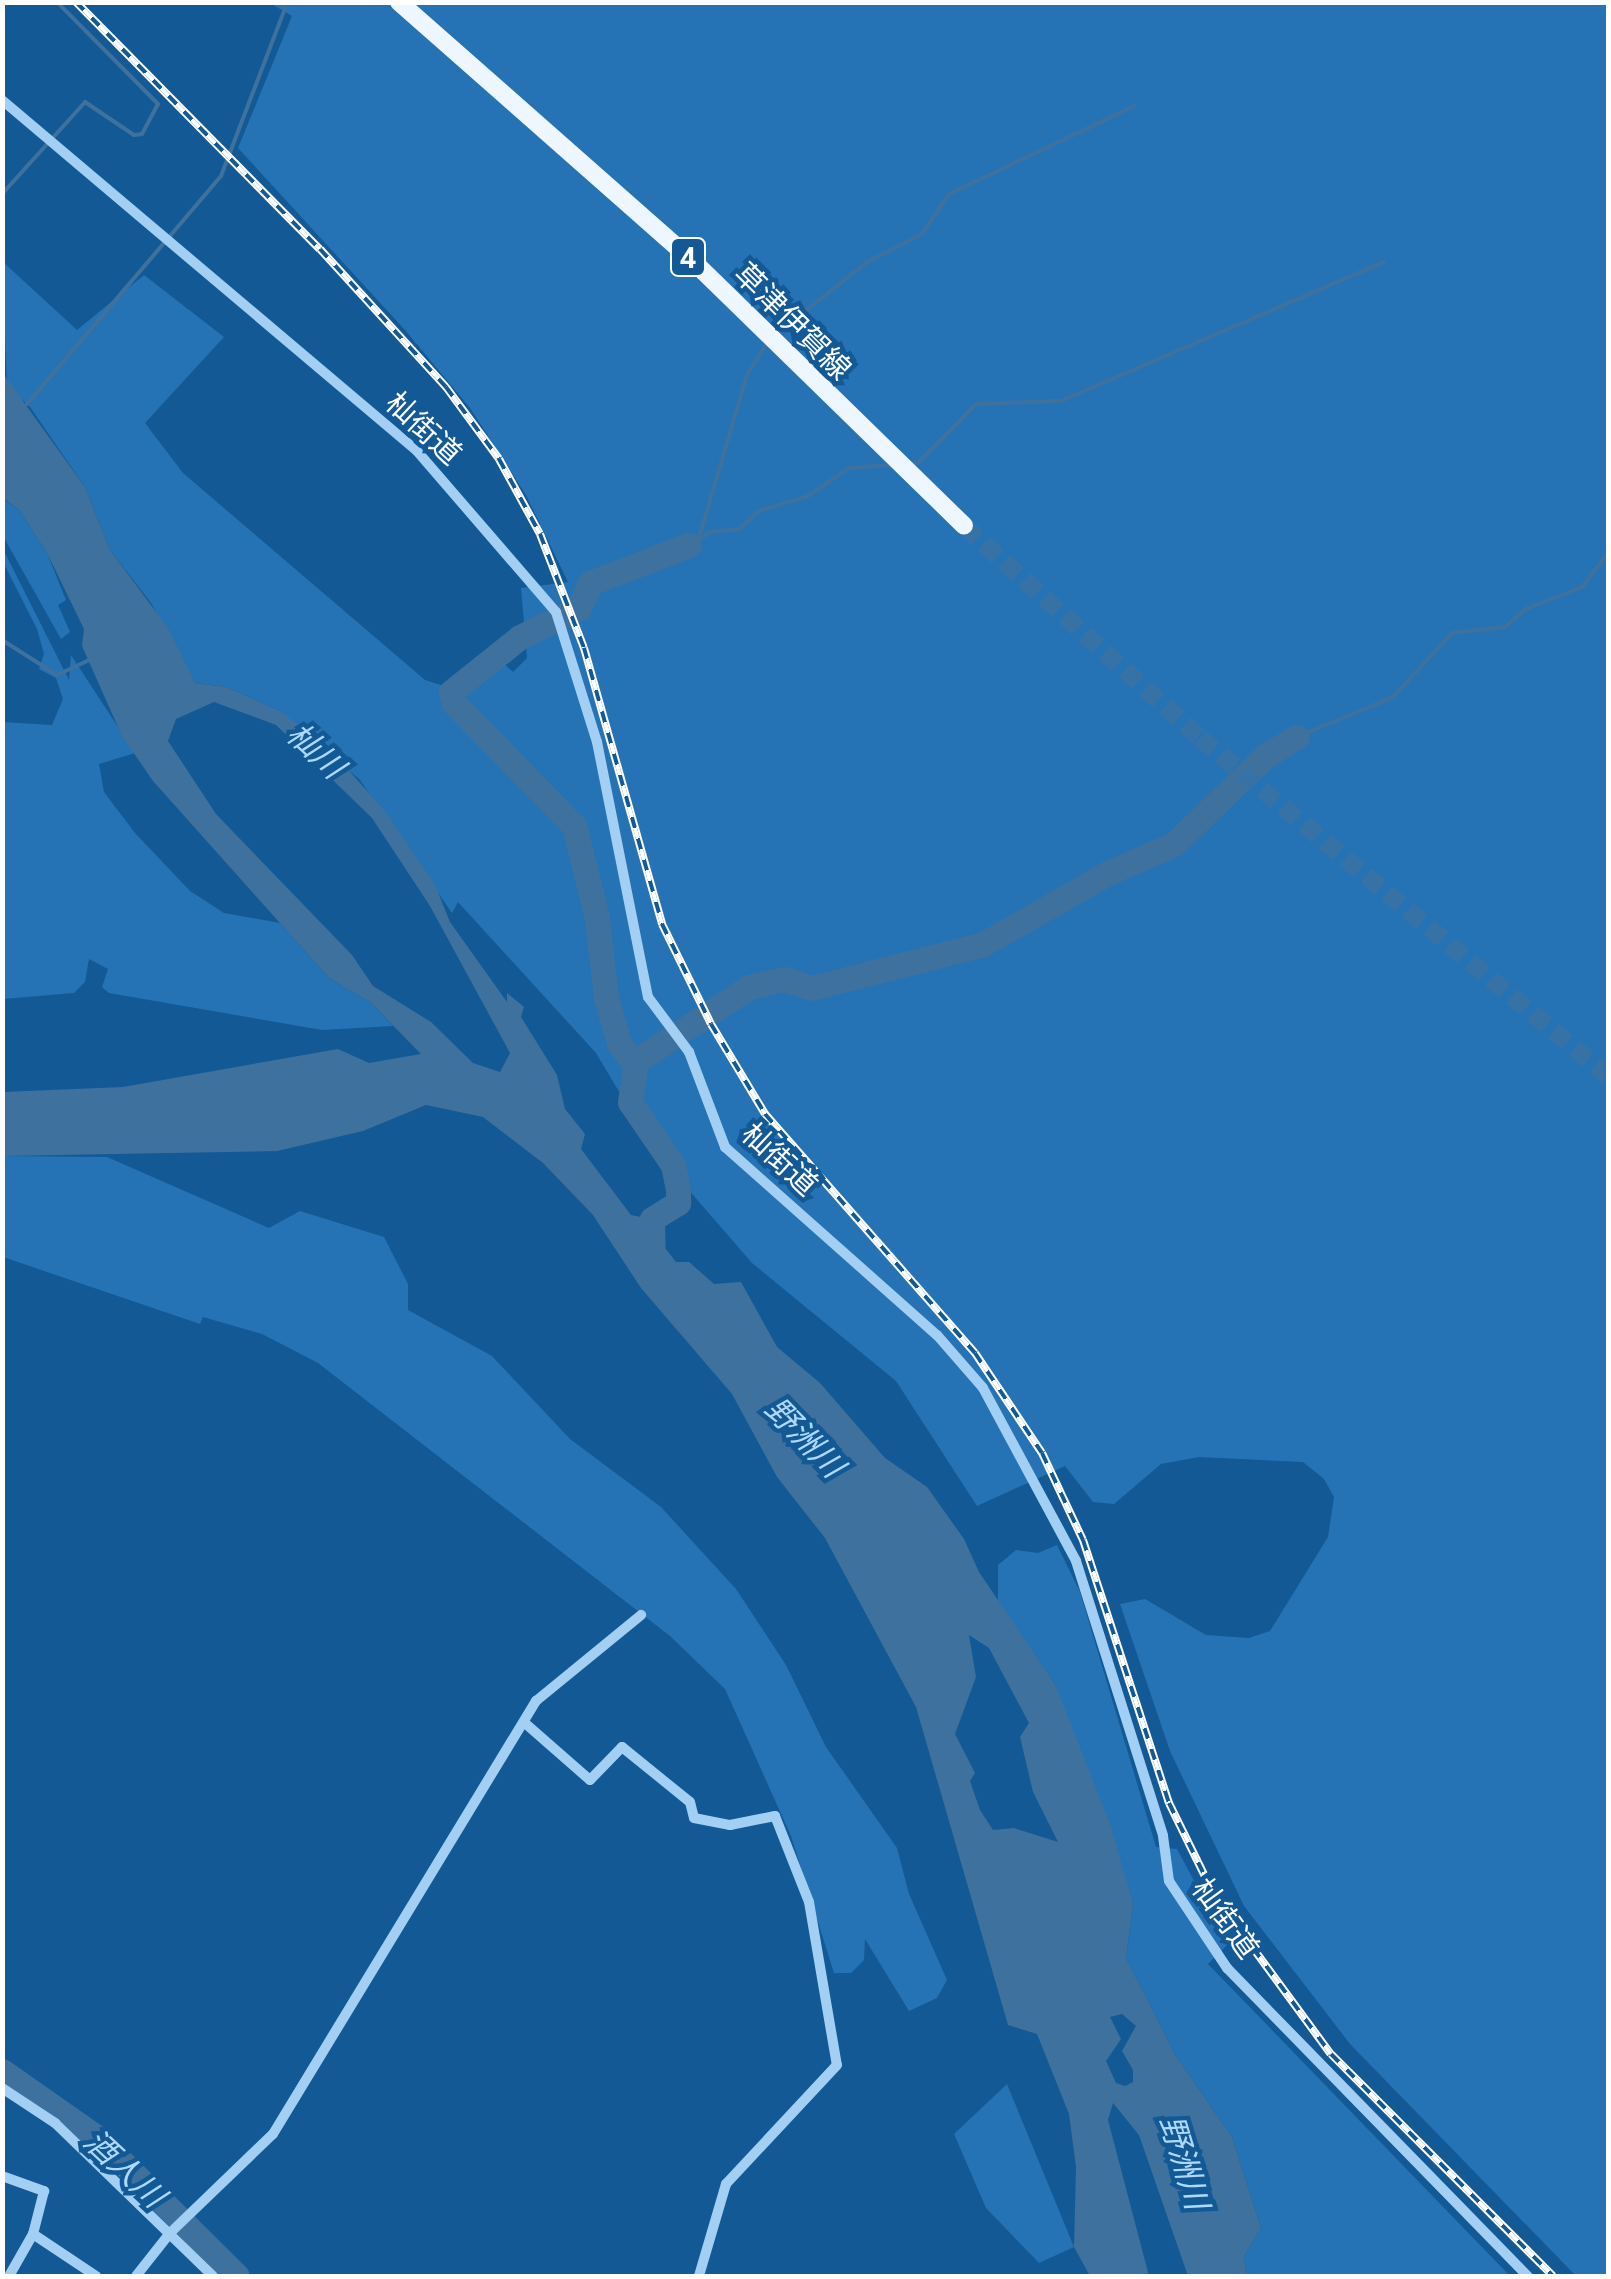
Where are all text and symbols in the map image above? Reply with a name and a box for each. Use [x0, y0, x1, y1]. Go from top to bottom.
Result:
road number: 4 [668, 234, 708, 280]
street label: 草津伊賀線 [727, 255, 859, 387]
street label: 杣街道 [379, 384, 469, 472]
water label: 杣川 [280, 714, 352, 786]
street label: 杣街道 [735, 1115, 825, 1203]
water label: 野洲川 [758, 1389, 852, 1485]
street label: 杣街道 [1185, 1871, 1267, 1965]
water label: 野洲川 [1153, 2110, 1217, 2214]
water label: 酒人川 [77, 2121, 173, 2215]

